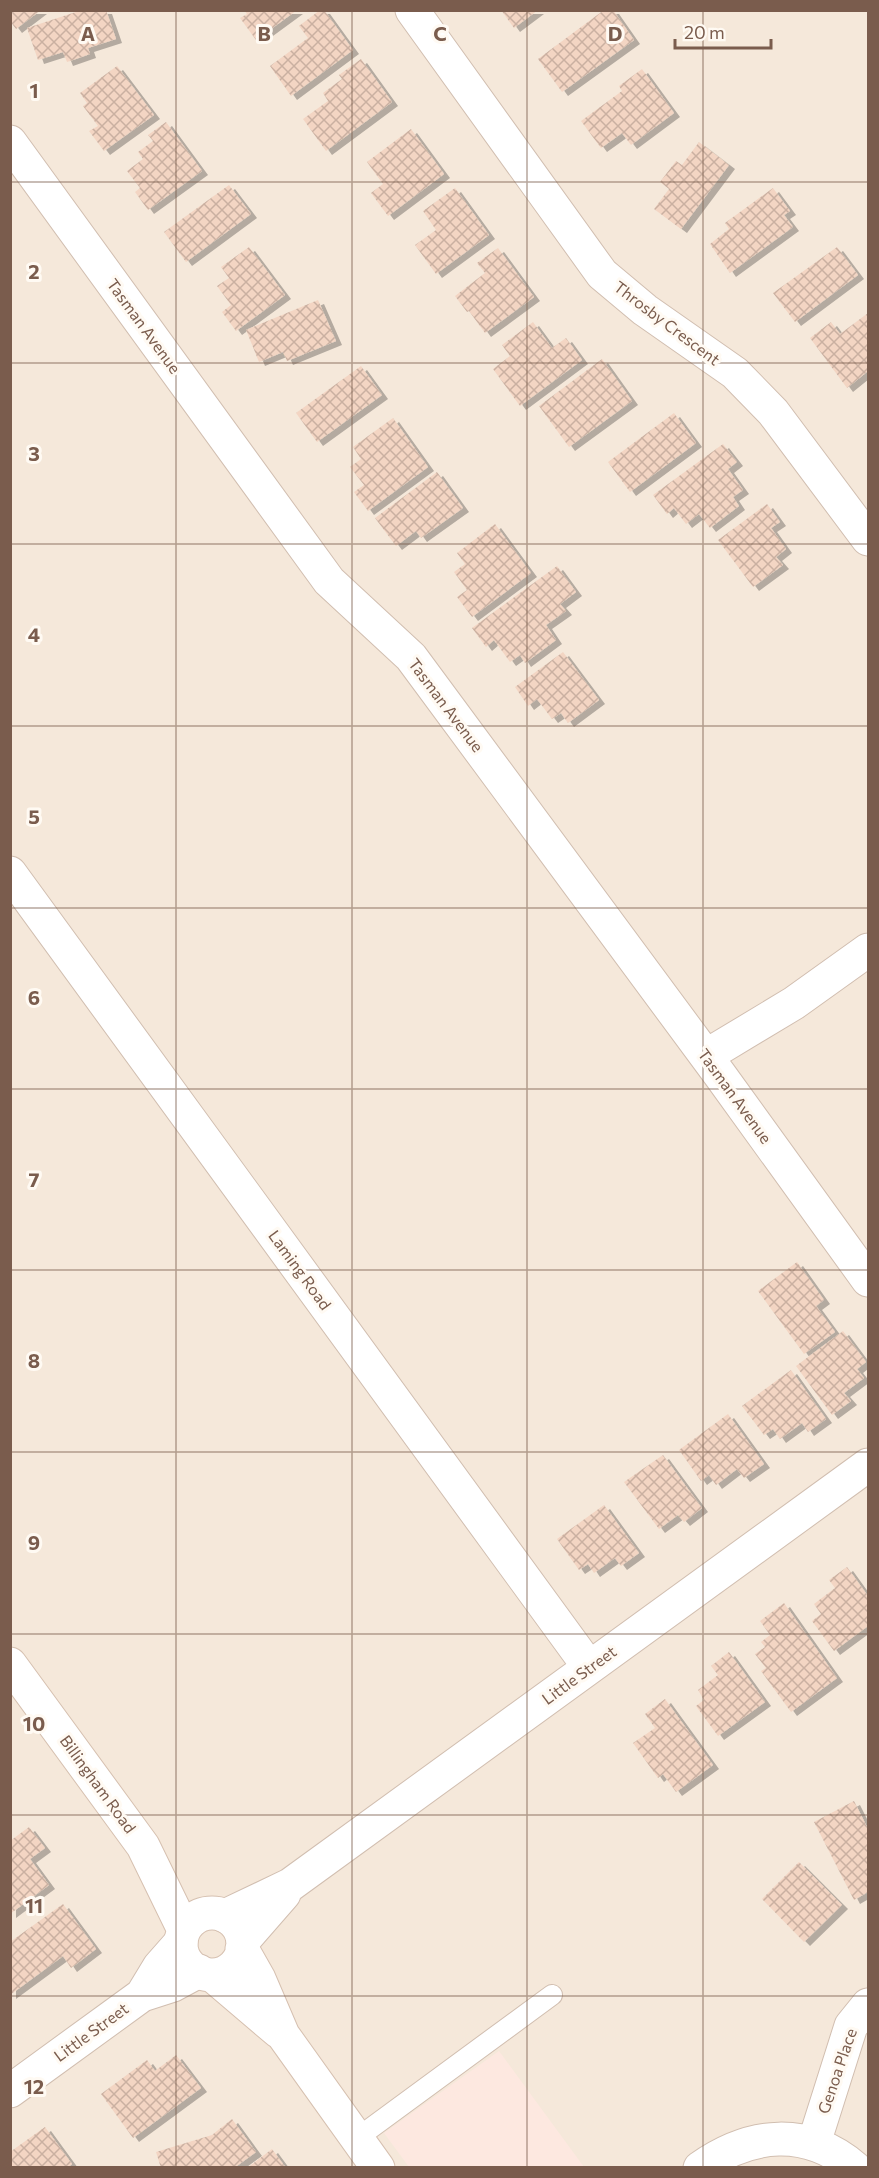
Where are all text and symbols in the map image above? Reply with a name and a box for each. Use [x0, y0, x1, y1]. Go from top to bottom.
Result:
scale bar [675, 12, 771, 50]
text: A [81, 21, 95, 45]
text: B [257, 21, 271, 45]
text: C [433, 21, 447, 45]
text: D [608, 21, 622, 45]
text: 20 m [684, 21, 725, 43]
text: 1 [29, 78, 39, 102]
text: 2 [28, 259, 40, 283]
street label: Tasman Avenue [104, 275, 185, 377]
street label: Throsby Crescent [611, 277, 724, 369]
text: 3 [28, 441, 40, 465]
text: 4 [28, 622, 40, 646]
street label: Tasman Avenue [405, 654, 488, 755]
text: 5 [28, 804, 40, 828]
text: 6 [28, 985, 40, 1009]
street label: Tasman Avenue [695, 1045, 776, 1147]
text: 7 [29, 1167, 40, 1191]
street label: Laming Road [265, 1226, 336, 1313]
text: 8 [28, 1348, 40, 1372]
text: 9 [28, 1530, 40, 1554]
street label: Little Street [538, 1641, 620, 1708]
text: 10 [23, 1711, 45, 1735]
street label: Billingham Road [56, 1731, 140, 1836]
text: 11 [25, 1893, 43, 1917]
street label: Little Street [50, 1998, 132, 2065]
street label: Genoa Place [813, 2026, 860, 2116]
text: 12 [24, 2074, 44, 2098]

